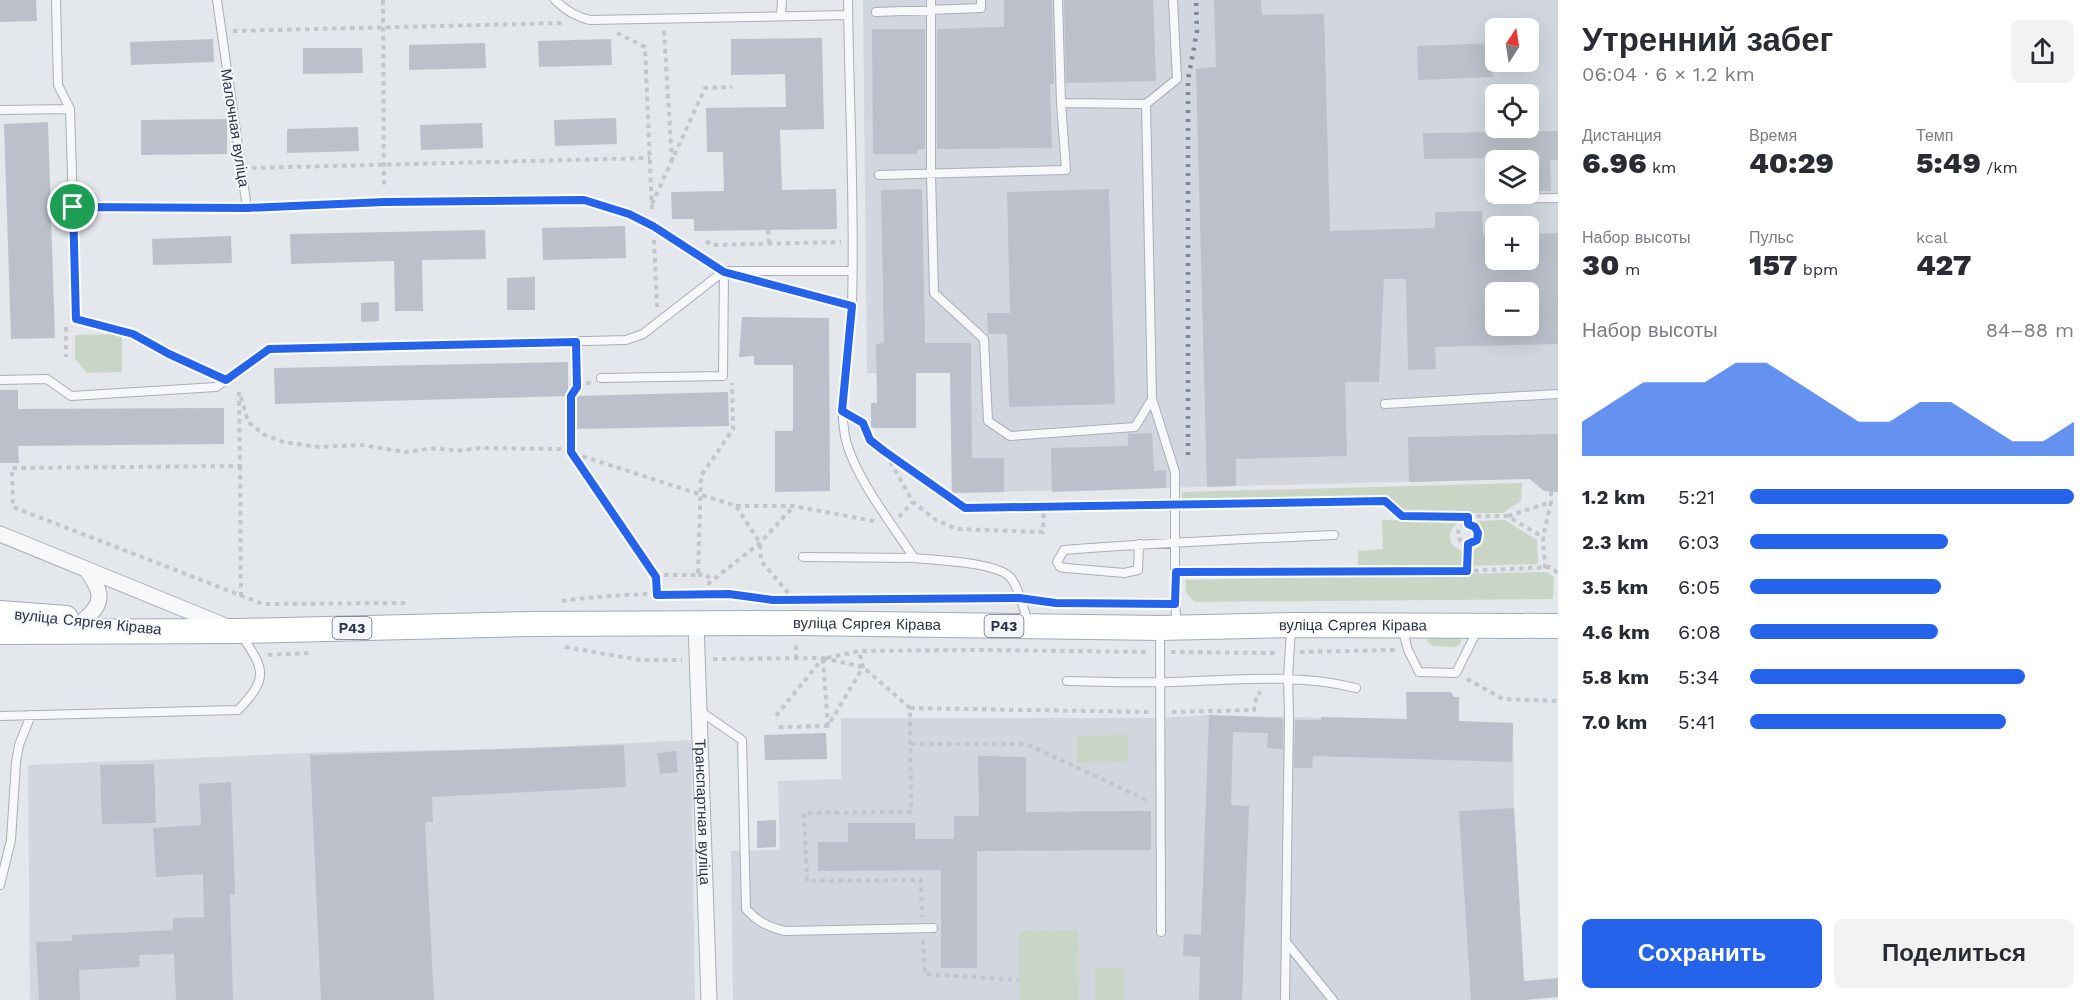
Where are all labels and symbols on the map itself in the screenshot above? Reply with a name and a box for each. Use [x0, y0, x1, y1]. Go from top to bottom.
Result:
north arrow [1485, 18, 1539, 72]
street label: Малочная вуліца [217, 68, 253, 189]
pin [47, 181, 98, 232]
street label: вуліца Сяргея Кірава [14, 605, 163, 639]
street label: вуліца Сяргея Кірава [793, 614, 942, 634]
road number: Р43 [984, 615, 1024, 637]
street label: вуліца Сяргея Кірава [1279, 616, 1428, 635]
road number: Р43 [332, 617, 372, 639]
street label: Транспартная вуліца [691, 739, 714, 886]

